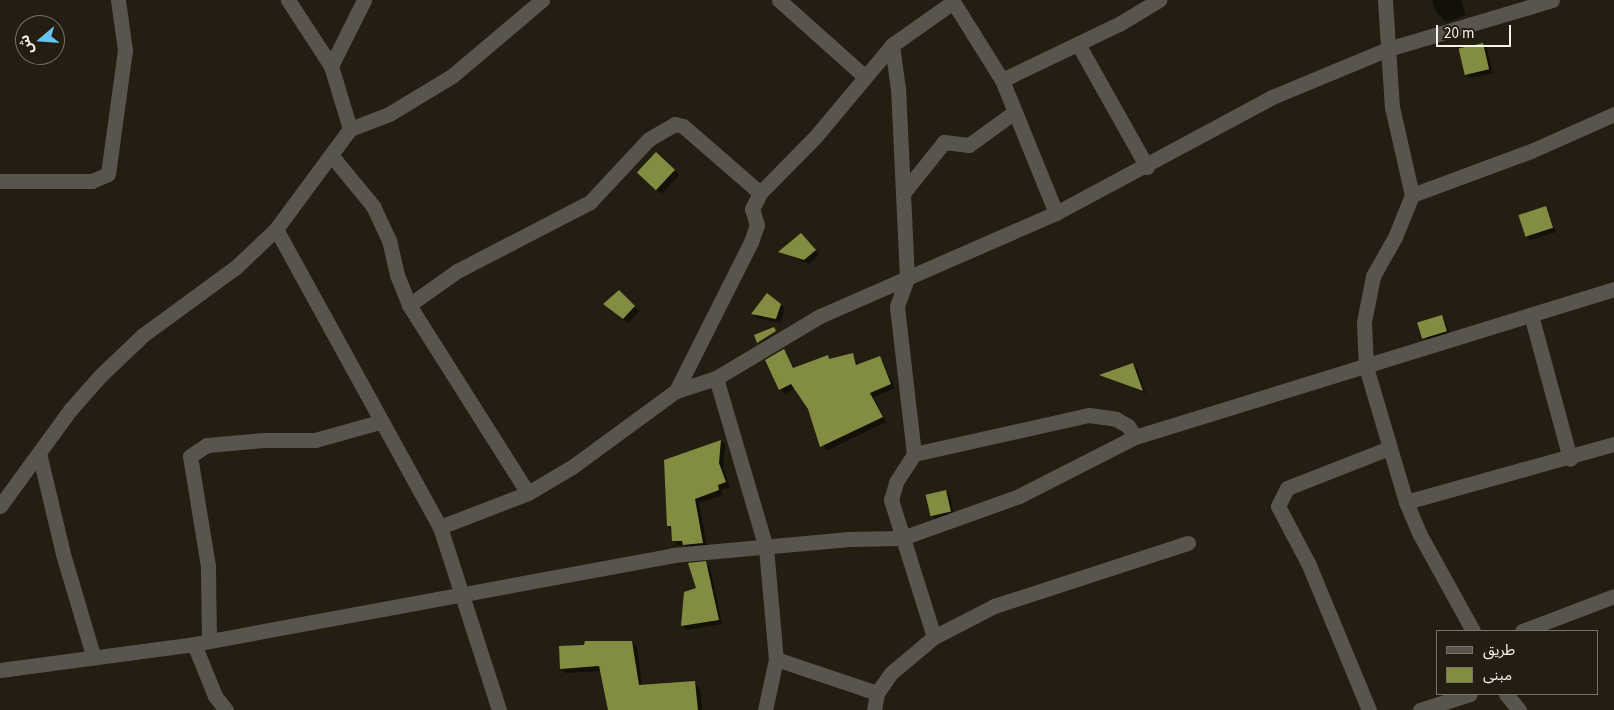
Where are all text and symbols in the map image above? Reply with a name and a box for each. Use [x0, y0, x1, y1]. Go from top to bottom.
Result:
north arrow [15, 15, 65, 65]
scale bar [1439, 15, 1514, 47]
text: 20 m [1444, 23, 1474, 44]
text: ش [14, 32, 39, 57]
legend [1436, 630, 1599, 695]
text: طريق [1483, 640, 1515, 661]
text: مبنى [1483, 665, 1512, 686]

